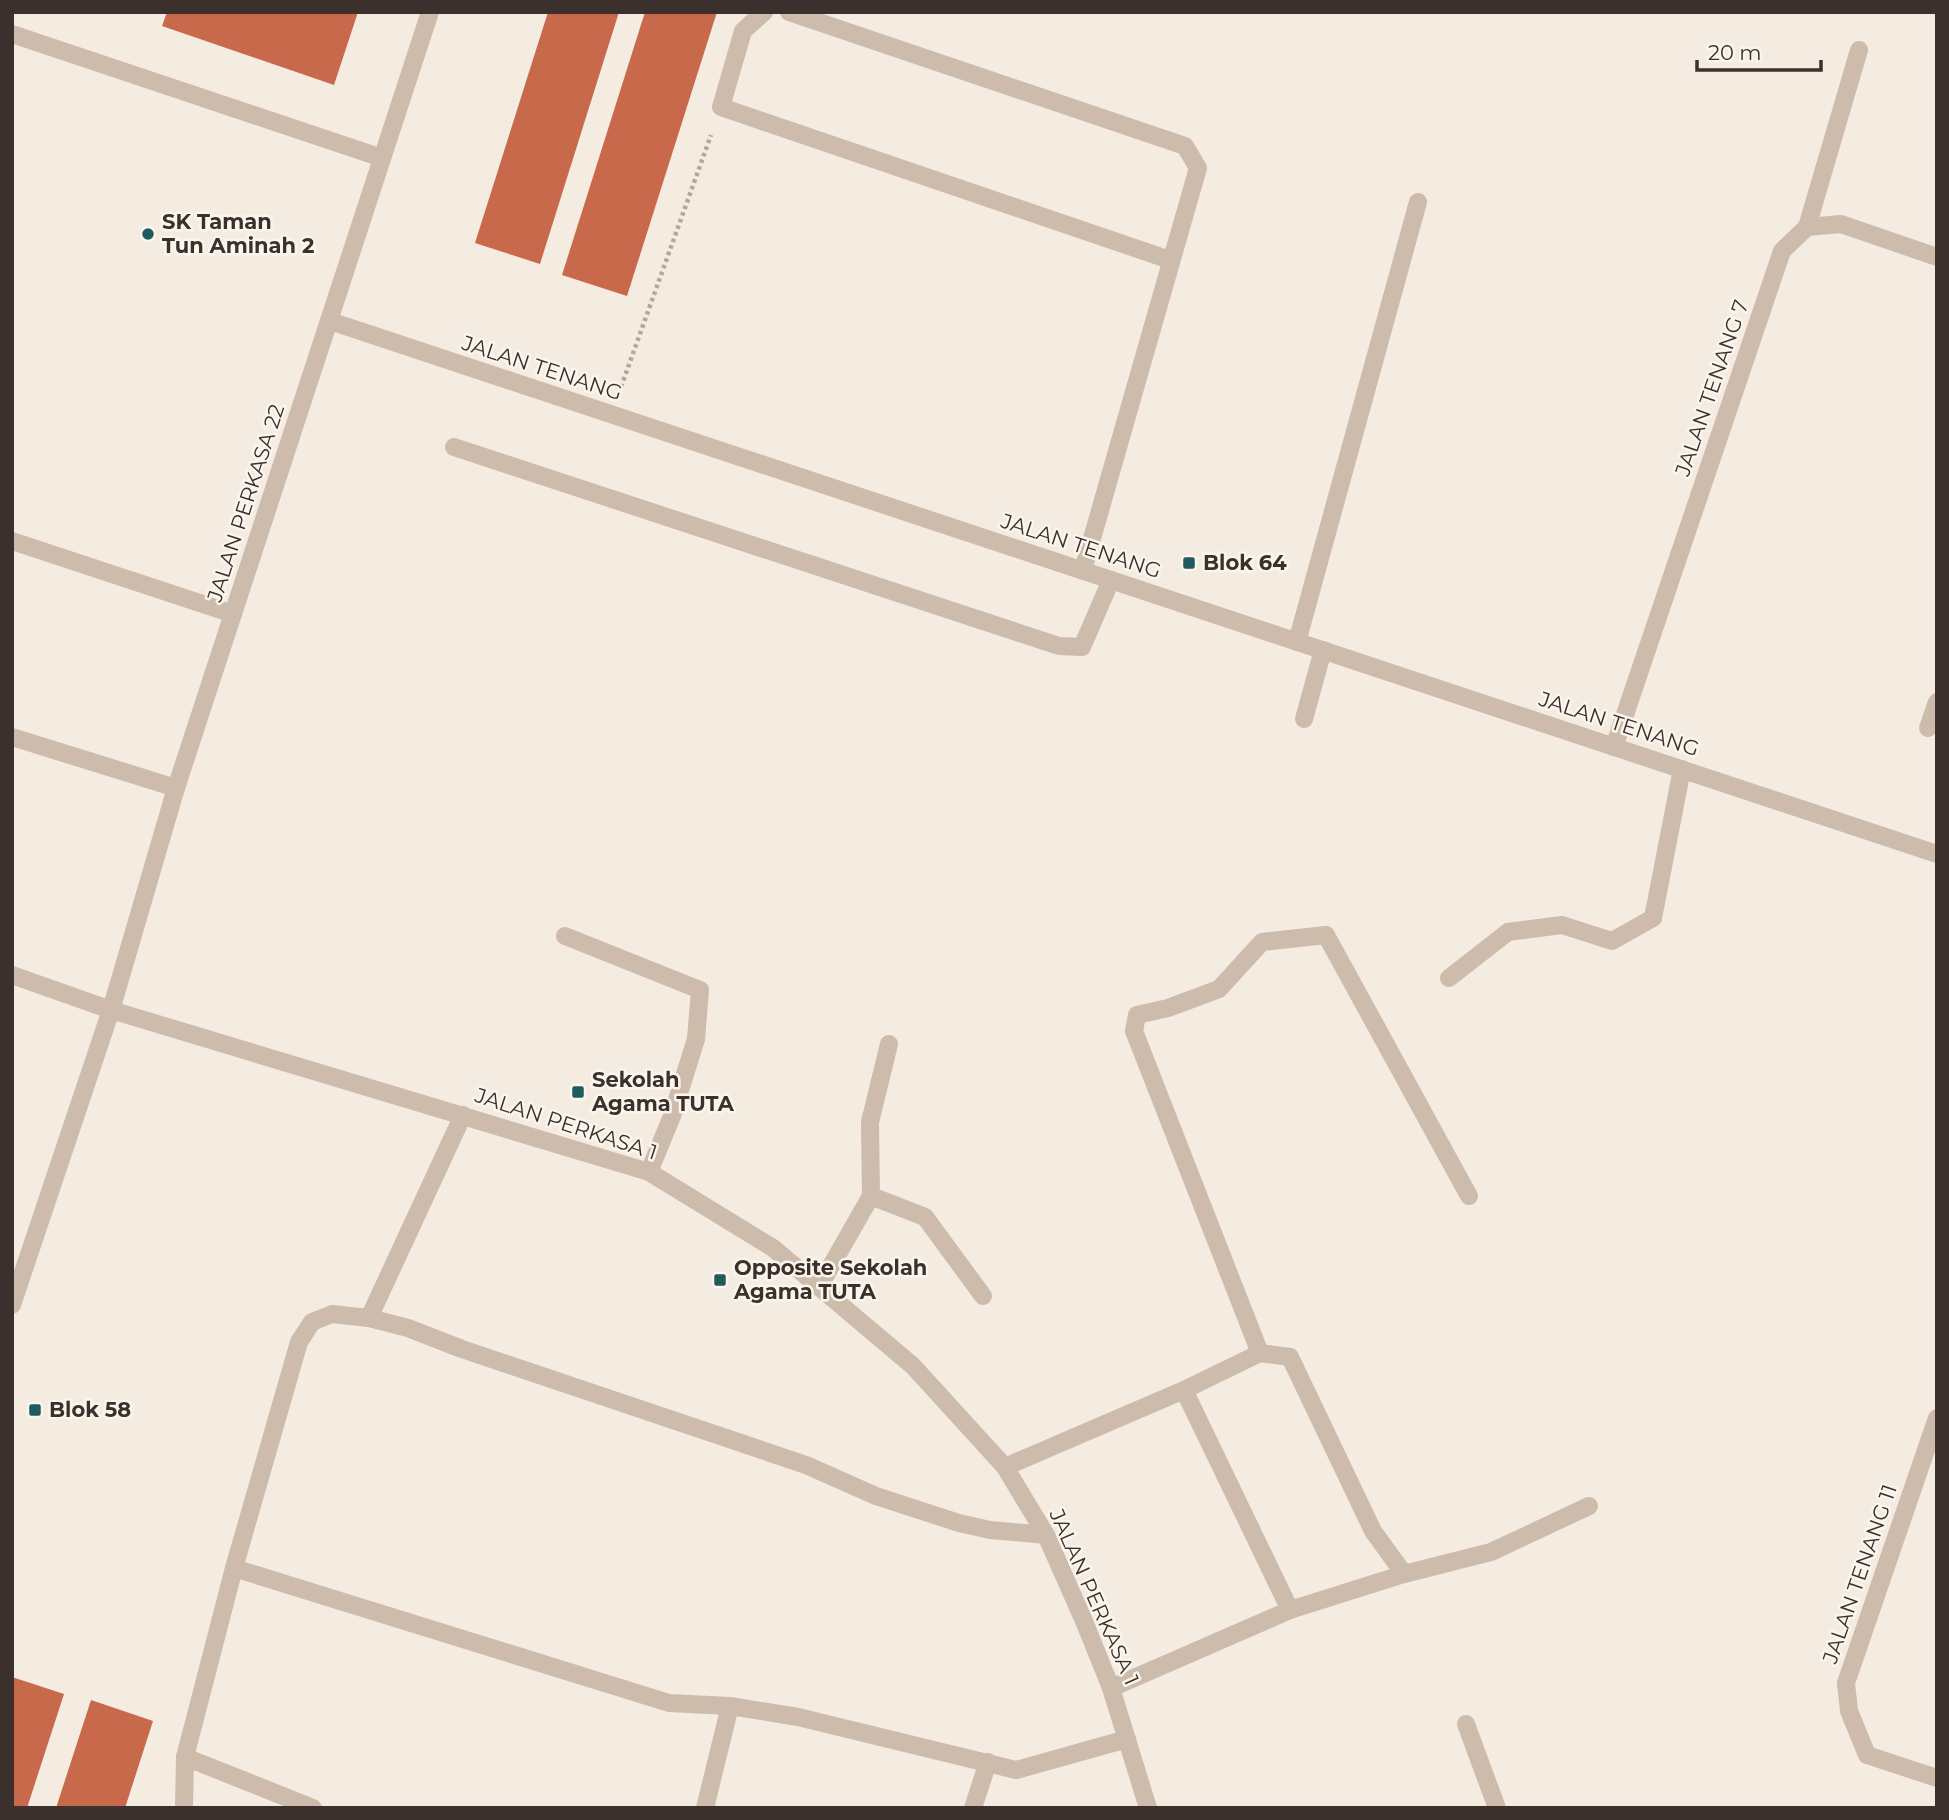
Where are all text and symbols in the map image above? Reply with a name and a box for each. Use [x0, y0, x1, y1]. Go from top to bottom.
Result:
scale bar [1697, 28, 1821, 72]
text: 20 m [1708, 40, 1762, 65]
place label: SK Taman Tun Aminah 2 [162, 209, 314, 258]
marker: SK Taman Tun Aminah 2 [140, 226, 156, 242]
street label: JALAN TENANG 7 [1669, 296, 1753, 480]
street label: JALAN TENANG [458, 330, 625, 405]
street label: JALAN PERKASA 22 [201, 401, 289, 606]
street label: JALAN TENANG [997, 508, 1164, 583]
place label: Blok 64 [1203, 550, 1287, 575]
marker: Blok 64 [1181, 555, 1197, 571]
street label: JALAN TENANG [1535, 686, 1702, 761]
place label: Sekolah Agama TUTA [591, 1067, 735, 1116]
street label: JALAN PERKASA 1 [471, 1082, 660, 1165]
marker: Sekolah Agama TUTA [570, 1084, 586, 1100]
place label: Opposite Sekolah Agama TUTA [733, 1255, 927, 1304]
marker: Opposite Sekolah Agama TUTA [712, 1272, 728, 1288]
place label: Blok 58 [49, 1397, 131, 1422]
marker: Blok 58 [27, 1402, 43, 1418]
street label: JALAN TENANG 11 [1817, 1481, 1902, 1667]
street label: JALAN PERKASA 1 [1044, 1504, 1144, 1689]

